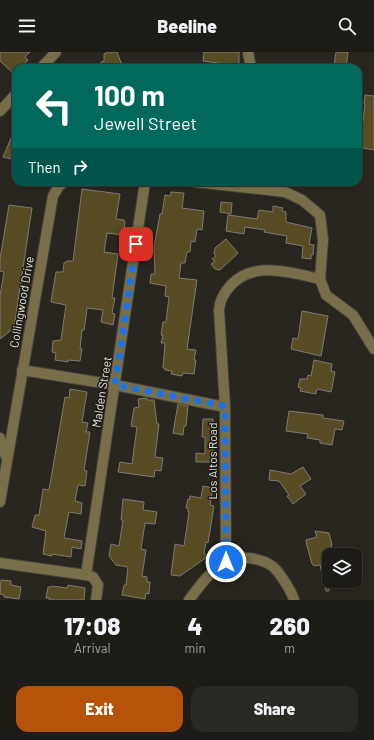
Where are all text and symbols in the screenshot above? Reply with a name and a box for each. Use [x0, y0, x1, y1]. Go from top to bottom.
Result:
icon: menu [16, 15, 38, 37]
text: Beeline [157, 15, 217, 37]
icon: search [336, 15, 358, 37]
text: 100 m [94, 78, 165, 112]
icon: left [28, 80, 80, 132]
text: Jewell Street [94, 112, 197, 134]
icon: right [69, 156, 91, 178]
text: Then [28, 158, 61, 176]
pin [119, 227, 153, 261]
icon: arrive [125, 233, 147, 255]
street label: Collingwood Drive [6, 255, 36, 349]
street label: Malden Street [88, 355, 114, 429]
street label: Los Altos Road [205, 422, 219, 500]
position arrow [205, 541, 247, 583]
map controls [322, 548, 362, 588]
button: layers [322, 548, 362, 588]
text: 17:08 [64, 611, 120, 640]
text: 4 [188, 611, 202, 640]
text: 260 [270, 611, 310, 640]
text: Arrival [74, 640, 110, 656]
text: min [184, 640, 206, 656]
text: m [284, 640, 295, 656]
button: Exit [16, 686, 183, 732]
button: Share [191, 686, 358, 732]

